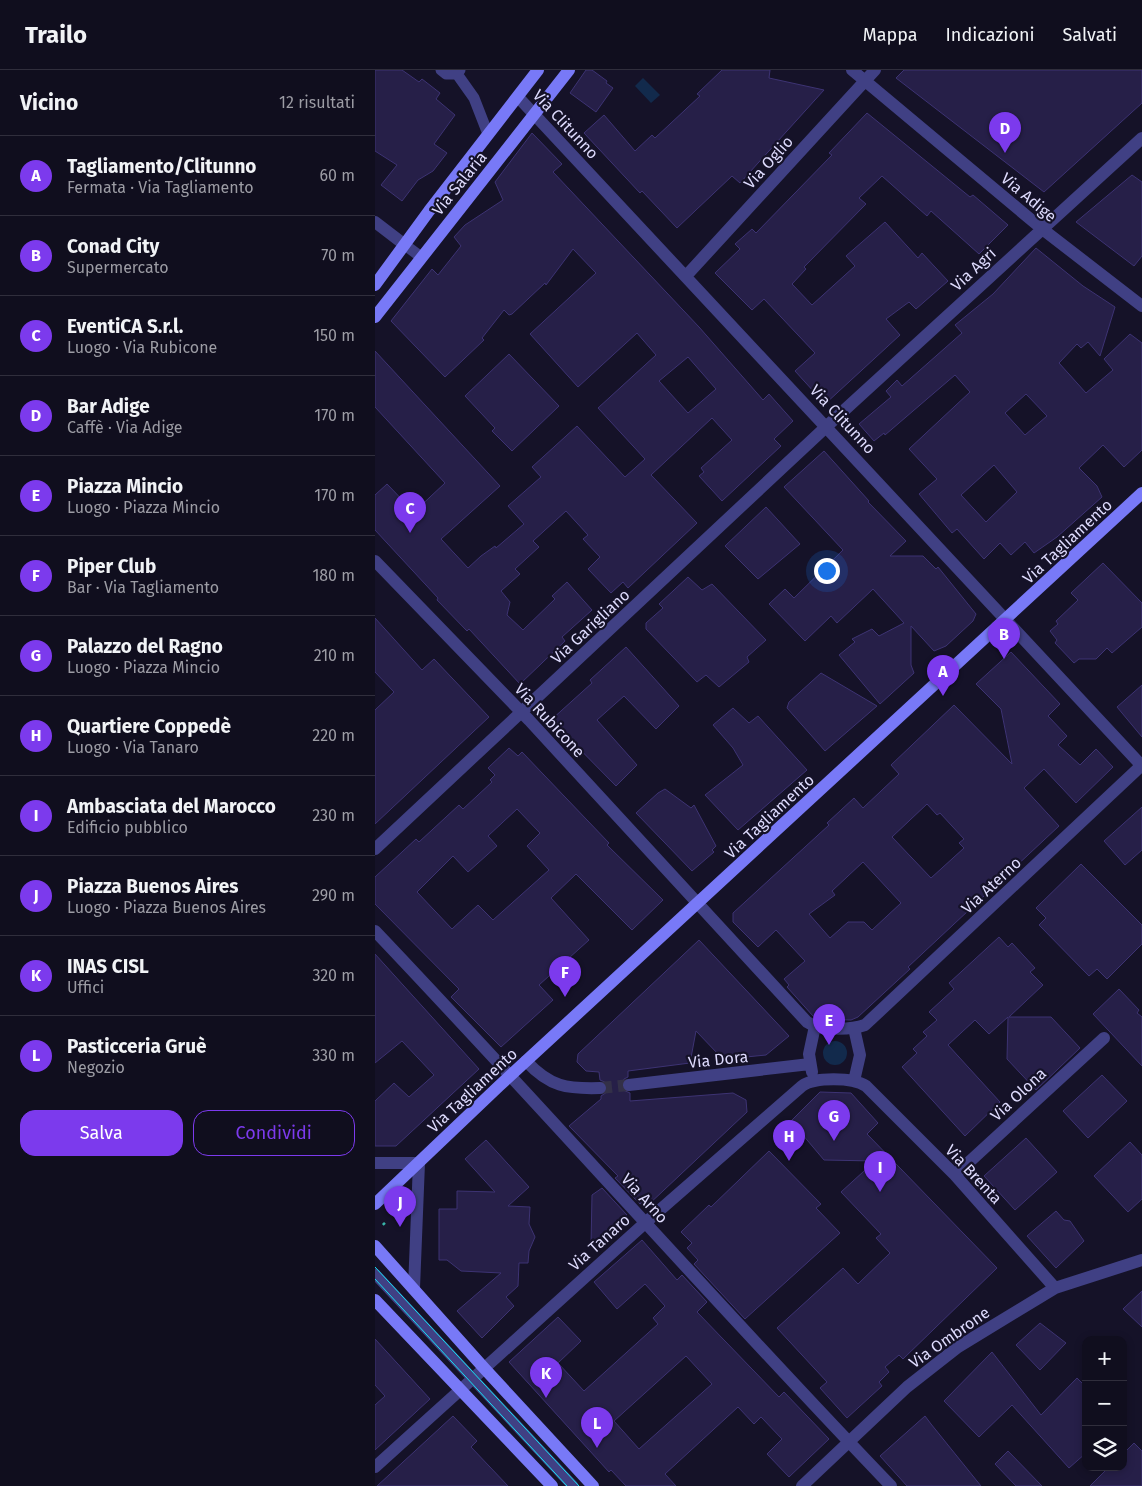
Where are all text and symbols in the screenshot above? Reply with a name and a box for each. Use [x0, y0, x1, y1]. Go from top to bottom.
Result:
text: Trailo [25, 21, 87, 49]
text: Mappa [863, 24, 918, 46]
text: Indicazioni [946, 24, 1035, 46]
text: Salvati [1063, 24, 1117, 46]
street label: Via Clitunno [529, 86, 602, 163]
text: Vicino [20, 90, 78, 116]
text: 12 risultati [279, 93, 355, 112]
pin: D [989, 112, 1021, 153]
street label: Via Oglio [740, 132, 797, 193]
street label: Via Salaria [428, 148, 491, 219]
text: Tagliamento/Clitunno [67, 155, 256, 178]
text: A [31, 166, 41, 185]
text: 60 m [320, 166, 355, 185]
street label: Via Adige [997, 169, 1060, 226]
text: Fermata · Via Tagliamento [67, 178, 254, 197]
text: Conad City [67, 235, 159, 258]
street label: Via Agri [947, 244, 1000, 295]
text: B [31, 246, 41, 265]
text: 70 m [321, 246, 355, 265]
text: Supermercato [67, 258, 169, 277]
text: EventiCA S.r.l. [67, 315, 183, 338]
text: C [31, 326, 41, 345]
text: 150 m [313, 326, 355, 345]
text: Luogo · Via Rubicone [67, 338, 217, 357]
street label: Via Clitunno [806, 381, 879, 458]
text: Bar Adige [67, 395, 150, 418]
text: D [31, 406, 41, 425]
text: 170 m [314, 406, 355, 425]
text: Caffè · Via Adige [67, 418, 183, 437]
text: Piazza Mincio [67, 475, 183, 498]
text: E [32, 486, 40, 505]
text: 170 m [314, 486, 355, 505]
pin: C [394, 492, 426, 533]
street label: Via Tagliamento [1019, 495, 1116, 588]
text: Luogo · Piazza Mincio [67, 498, 220, 517]
text: Piper Club [67, 555, 156, 578]
your location [814, 558, 840, 584]
text: F [32, 566, 40, 585]
text: 180 m [312, 566, 355, 585]
text: Bar · Via Tagliamento [67, 578, 219, 597]
street label: Via Garigliano [547, 585, 634, 668]
pin: B [988, 618, 1020, 659]
text: Palazzo del Ragno [67, 635, 223, 658]
text: G [31, 646, 41, 665]
text: 210 m [314, 646, 355, 665]
pin: A [927, 655, 959, 696]
text: Luogo · Piazza Mincio [67, 658, 220, 677]
street label: Via Rubicone [511, 679, 589, 761]
text: Quartiere Coppedè [67, 715, 231, 738]
text: H [31, 726, 41, 745]
text: 220 m [312, 726, 355, 745]
text: Luogo · Via Tanaro [67, 738, 199, 757]
street label: Via Tagliamento [721, 770, 818, 863]
text: Ambasciata del Marocco [67, 795, 276, 818]
text: I [34, 806, 38, 825]
text: 230 m [312, 806, 355, 825]
text: Edificio pubblico [67, 818, 188, 837]
street label: Via Aterno [958, 853, 1025, 918]
text: Piazza Buenos Aires [67, 875, 238, 898]
text: J [33, 886, 39, 905]
text: 290 m [312, 886, 355, 905]
text: Luogo · Piazza Buenos Aires [67, 898, 266, 917]
text: INAS CISL [67, 955, 149, 978]
pin: F [549, 956, 581, 997]
text: K [31, 966, 41, 985]
text: 320 m [312, 966, 355, 985]
text: Uffici [67, 978, 104, 997]
pin: E [813, 1004, 845, 1045]
text: Pasticceria Gruè [67, 1035, 207, 1058]
street label: Via Tagliamento [424, 1044, 521, 1137]
text: L [32, 1046, 40, 1065]
text: 330 m [312, 1046, 355, 1065]
street label: Via Dora [687, 1047, 749, 1072]
text: Negozio [67, 1058, 125, 1077]
street label: Via Olona [986, 1064, 1050, 1125]
pin: G [818, 1100, 850, 1141]
button: Salva [20, 1110, 183, 1156]
button: Condividi [193, 1110, 355, 1156]
pin: H [773, 1120, 805, 1161]
street label: Via Brenta [941, 1141, 1006, 1208]
pin: I [864, 1151, 896, 1192]
street label: Via Arno [617, 1170, 672, 1227]
pin: J [384, 1186, 416, 1227]
street label: Via Tanaro [565, 1210, 634, 1275]
street label: Via Ombrone [905, 1303, 993, 1372]
map controls [1082, 1336, 1127, 1471]
button: + [1082, 1336, 1127, 1381]
pin: K [530, 1357, 562, 1398]
button: − [1082, 1381, 1127, 1426]
pin: L [581, 1407, 613, 1448]
button: layers [1082, 1426, 1127, 1471]

